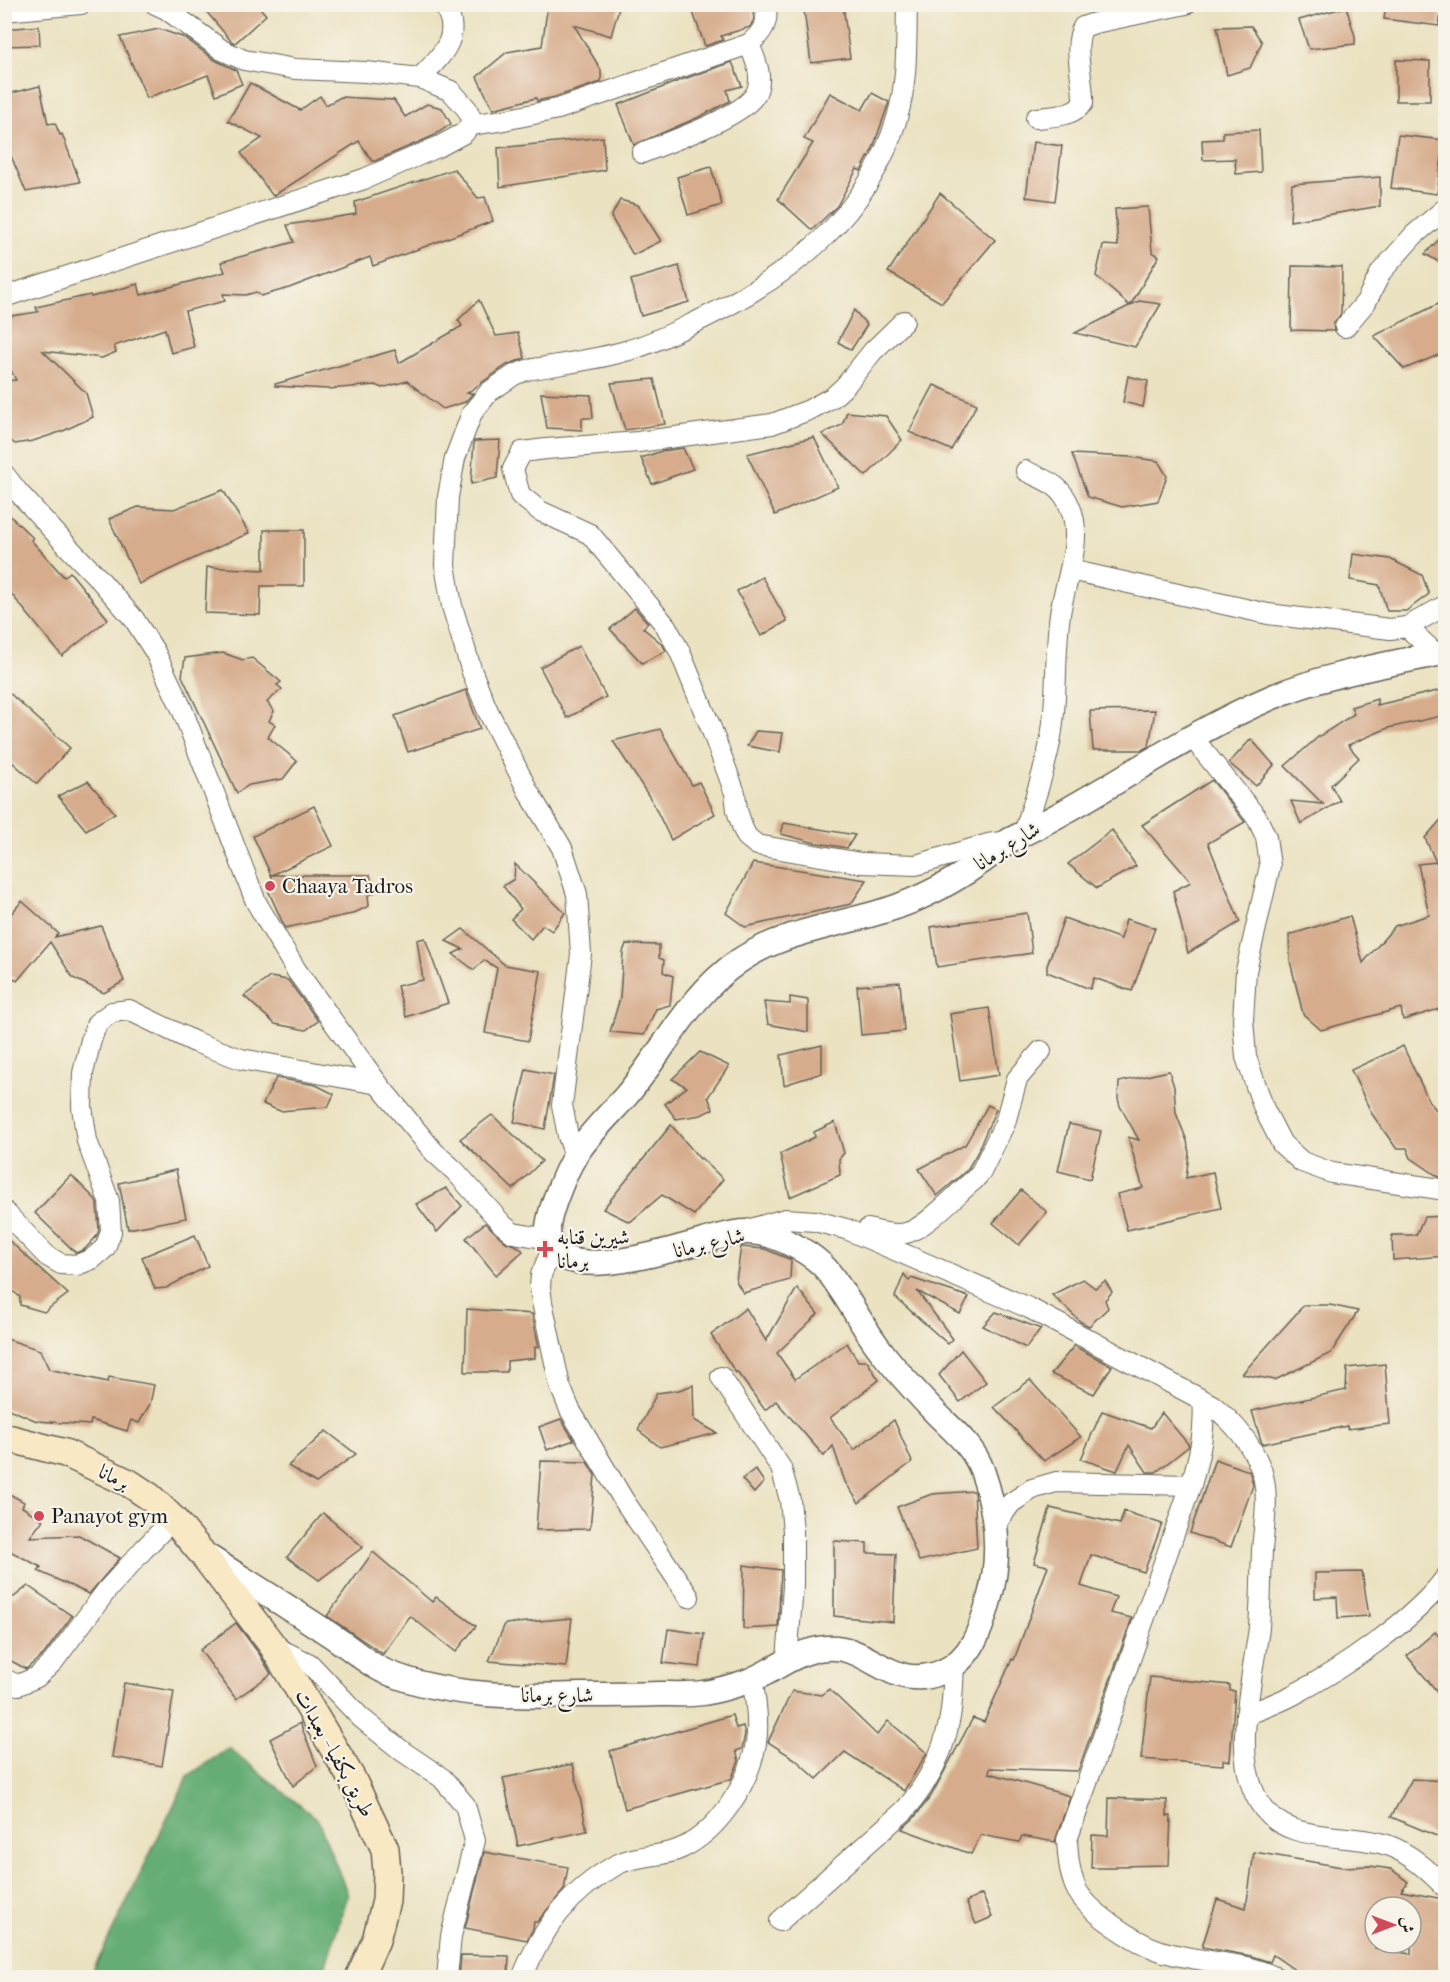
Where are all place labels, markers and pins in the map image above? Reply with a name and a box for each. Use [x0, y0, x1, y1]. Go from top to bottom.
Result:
place label: Chaaya Tadros [282, 874, 413, 898]
marker: Chaaya Tadros [263, 879, 277, 893]
place label: شيرين قنابه برمانا [557, 1225, 630, 1273]
marker: شيرين قنابه برمانا [538, 1242, 552, 1256]
place label: Panayot gym [51, 1504, 168, 1528]
marker: Panayot gym [32, 1509, 46, 1523]

